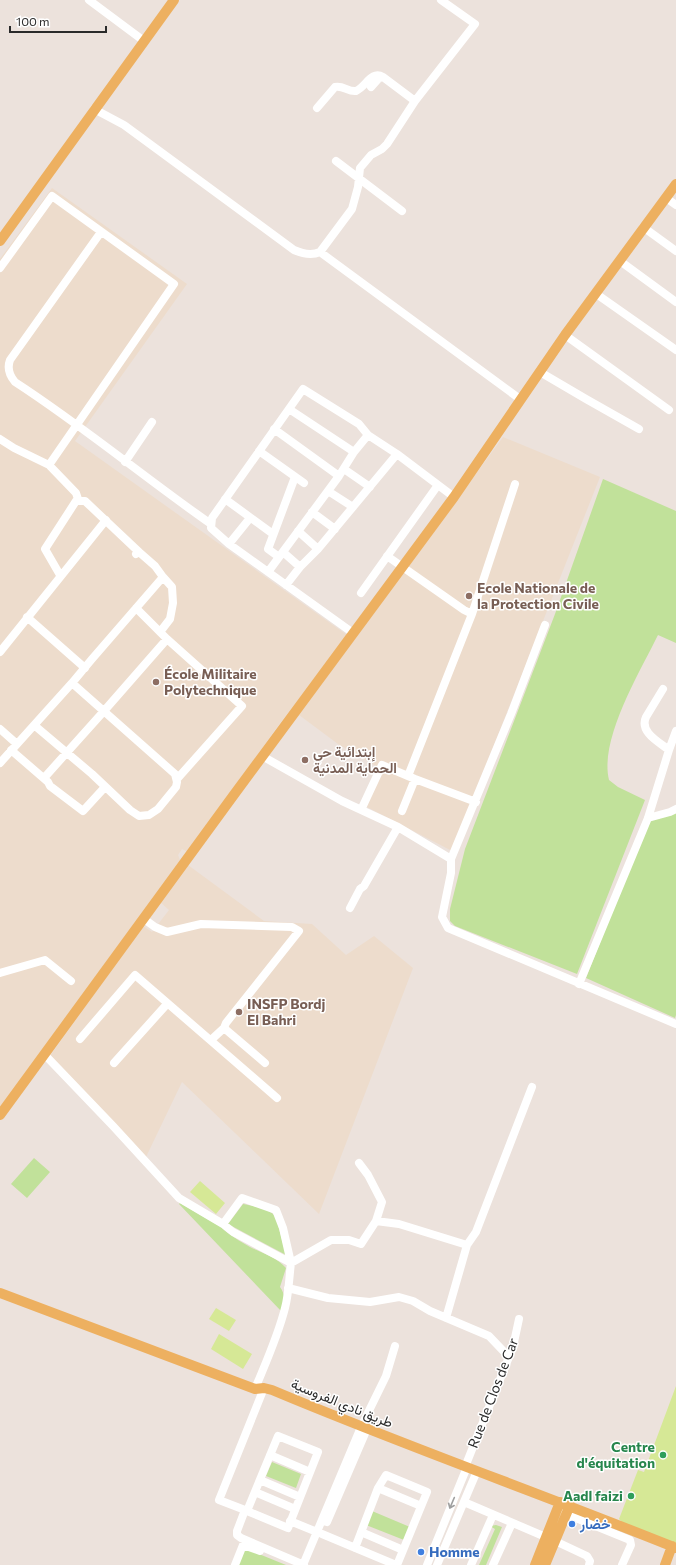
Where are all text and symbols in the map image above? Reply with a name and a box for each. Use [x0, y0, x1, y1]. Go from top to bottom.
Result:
scale bar [10, 8, 106, 34]
text: 100 m [16, 14, 50, 28]
place label: Ecole Nationale de la Protection Civile [477, 579, 599, 612]
marker: Ecole Nationale de la Protection Civile [464, 591, 474, 601]
place label: École Militaire Polytechnique [164, 665, 257, 698]
marker: École Militaire Polytechnique [151, 677, 161, 687]
place label: إبتدائية حي الحماية المدنية [313, 743, 397, 777]
marker: إبتدائية حي الحماية المدنية [300, 755, 310, 765]
place label: INSFP Bordj El Bahri [247, 995, 326, 1028]
marker: INSFP Bordj El Bahri [234, 1007, 244, 1017]
street label: Rue de Clos de Car [464, 1335, 521, 1450]
street label: طريق نادي الفروسية [287, 1374, 396, 1434]
place label: Centre d'équitation [577, 1438, 655, 1471]
marker: Centre d'équitation [658, 1450, 668, 1460]
place label: Aadl faizi [563, 1487, 623, 1504]
marker: Aadl faizi [626, 1491, 636, 1501]
one-way arrow [448, 1496, 456, 1508]
place label: خضار [579, 1515, 611, 1533]
marker: خضار [567, 1519, 577, 1529]
place label: Homme [429, 1543, 480, 1560]
marker: Homme [416, 1547, 426, 1557]

